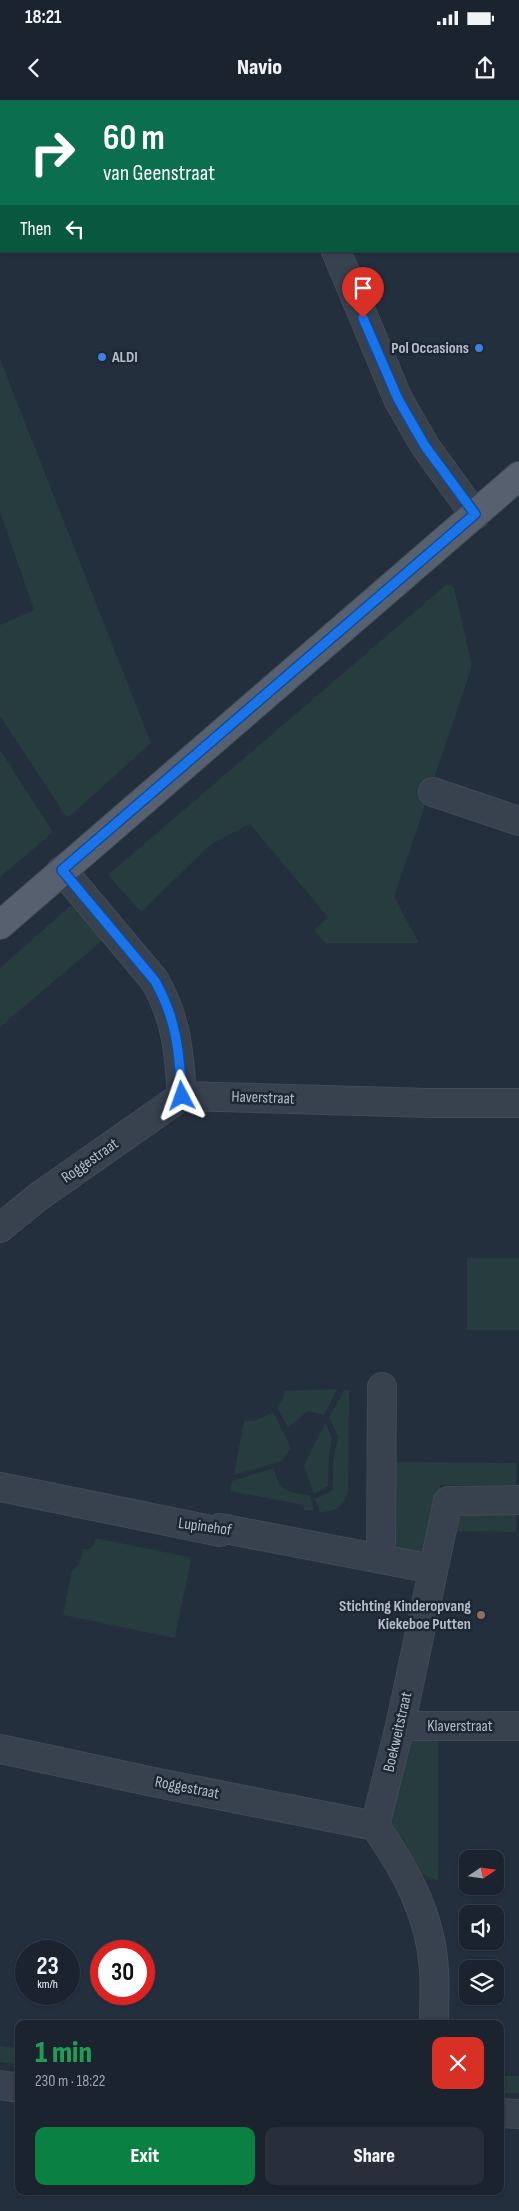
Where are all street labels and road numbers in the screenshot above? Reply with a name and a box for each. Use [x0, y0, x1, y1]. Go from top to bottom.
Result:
street label: Haverstraat [231, 1087, 295, 1109]
street label: Roggestraat [58, 1134, 122, 1187]
street label: Lupinehof [177, 1514, 233, 1540]
street label: Boekweitstraat [380, 1690, 416, 1774]
street label: Klaverstraat [427, 1717, 493, 1736]
street label: Roggestraat [153, 1772, 221, 1804]

